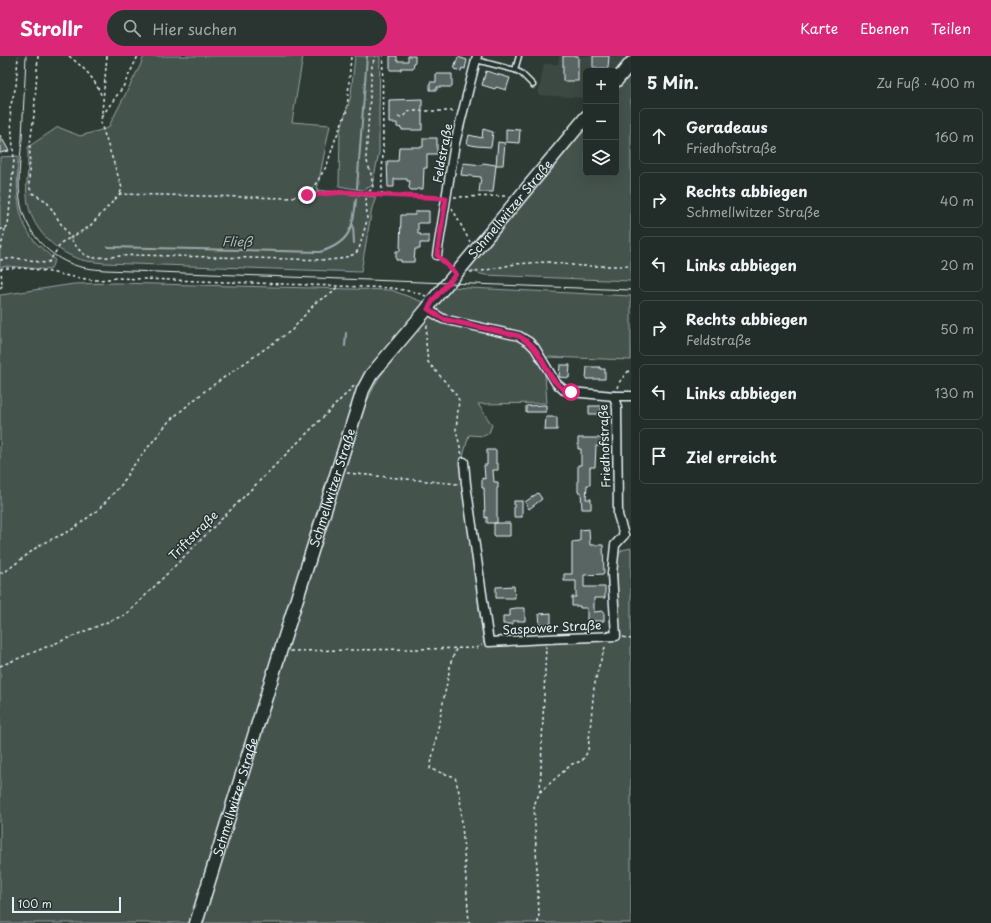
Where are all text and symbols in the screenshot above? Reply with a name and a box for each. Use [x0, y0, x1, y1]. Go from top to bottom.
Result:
search box [107, 10, 387, 46]
text: Strollr [20, 14, 83, 42]
icon: search [121, 17, 143, 39]
text: Hier suchen [153, 17, 237, 40]
text: Karte [800, 18, 838, 39]
text: Ebenen [860, 18, 909, 39]
text: Teilen [931, 18, 971, 39]
map controls [583, 68, 619, 176]
button: + [583, 68, 619, 104]
text: 5 Min. [647, 69, 699, 95]
text: Zu Fuß · 400 m [876, 73, 975, 92]
button: − [583, 104, 619, 140]
text: Geradeaus [686, 115, 768, 138]
street label: Feldstraße [427, 122, 457, 184]
icon: ahead [648, 125, 670, 147]
text: 160 m [935, 127, 974, 146]
text: Friedhofstraße [686, 138, 777, 157]
button: layers [583, 140, 619, 176]
street label: Schmellwitzer Straße [463, 156, 556, 262]
text: Rechts abbiegen [686, 179, 807, 202]
route end [298, 186, 316, 204]
icon: right [648, 189, 670, 211]
text: 40 m [940, 191, 974, 210]
text: Schmellwitzer Straße [686, 202, 820, 221]
water label: Fließ [222, 231, 254, 251]
icon: left [648, 253, 670, 275]
text: Links abbiegen [686, 253, 797, 276]
text: 20 m [940, 255, 974, 274]
text: Rechts abbiegen [686, 307, 807, 330]
icon: right [648, 317, 670, 339]
text: 50 m [940, 319, 974, 338]
text: Feldstraße [686, 330, 751, 349]
icon: left [648, 381, 670, 403]
text: Links abbiegen [686, 381, 797, 404]
route start [562, 383, 580, 401]
text: 130 m [935, 383, 974, 402]
street label: Friedhofstraße [594, 404, 614, 488]
street label: Schmellwitzer Straße [305, 426, 359, 549]
icon: arrive [648, 445, 670, 467]
text: Ziel erreicht [686, 445, 777, 468]
street label: Triftstraße [164, 506, 222, 564]
street label: Saspower Straße [502, 615, 602, 639]
street label: Schmellwitzer Straße [208, 735, 262, 859]
scale bar [12, 895, 121, 914]
text: 100 m [18, 895, 52, 912]

